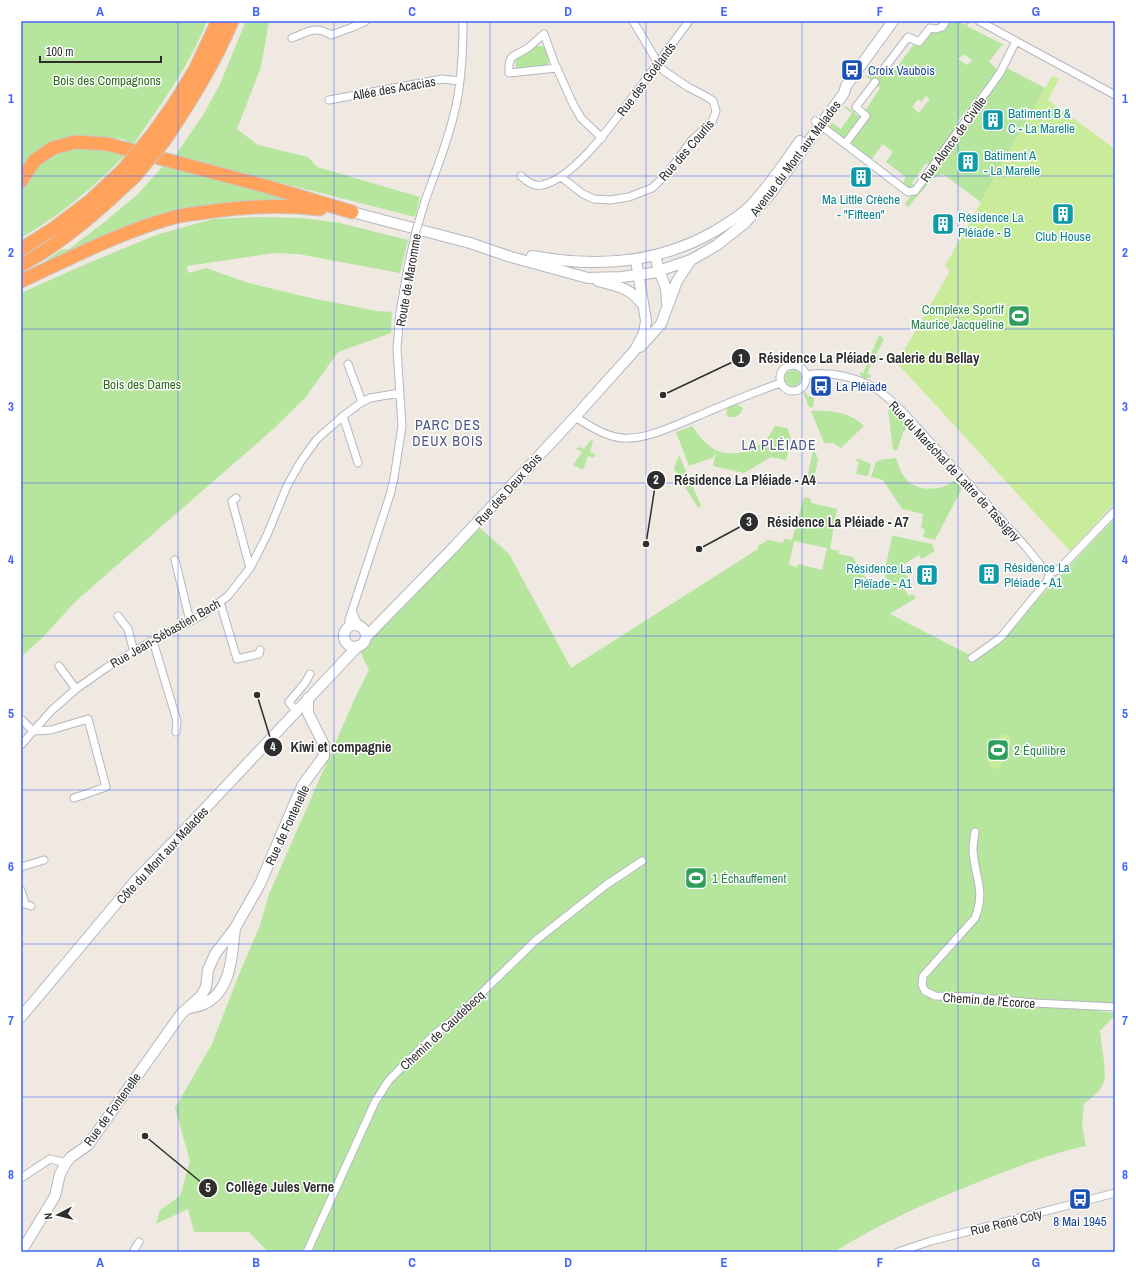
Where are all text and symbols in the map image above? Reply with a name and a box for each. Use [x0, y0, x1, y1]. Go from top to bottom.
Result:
text: A [96, 3, 104, 20]
text: B [252, 3, 260, 20]
text: C [408, 3, 416, 20]
text: D [564, 3, 572, 20]
text: E [720, 3, 728, 20]
text: F [877, 3, 884, 20]
text: G [1032, 3, 1040, 20]
scale bar [40, 38, 161, 64]
street label: Rue des Goélands [613, 39, 680, 120]
text: 100 m [46, 44, 73, 60]
bus stop icon: Croix Vaubois [839, 57, 865, 83]
place label: Croix Vaubois [868, 62, 935, 79]
park label: Bois des Compagnons [53, 72, 161, 89]
street label: Allée des Acacias [350, 73, 437, 104]
text: 1 [8, 90, 14, 107]
text: 1 [1122, 90, 1128, 107]
street label: Rue Alonce de Civille [917, 93, 990, 186]
street label: Avenue du Mont aux Malades [746, 97, 845, 220]
place label: Batiment B & C - La Marelle [1008, 105, 1075, 137]
building icon: Batiment B & C - La Marelle [980, 107, 1006, 133]
street label: Rue des Courlis [655, 116, 718, 185]
place label: Batiment A - La Marelle [984, 147, 1040, 179]
building icon: Batiment A - La Marelle [955, 149, 981, 175]
building icon: Ma Little Crèche - "Fifteen" [848, 164, 874, 190]
place label: Ma Little Crèche - "Fifteen" [822, 191, 900, 223]
building icon: Club House [1050, 201, 1076, 227]
place label: Résidence La Pléiade - B [958, 209, 1024, 241]
building icon: Résidence La Pléiade - B [930, 211, 956, 237]
place label: Club House [1035, 228, 1091, 245]
street label: Route de Maromme [392, 232, 425, 328]
text: 2 [8, 244, 14, 261]
text: 2 [1122, 244, 1128, 261]
place label: Complexe Sportif Maurice Jacqueline [911, 301, 1004, 333]
sports icon: Complexe Sportif Maurice Jacqueline [1006, 303, 1032, 329]
callout: Résidence La Pléiade - Galerie du Bellay [731, 345, 988, 371]
text: Résidence La Pléiade - Galerie du Bellay [759, 349, 980, 367]
text: 1 [738, 351, 744, 367]
bus stop icon: La Pléiade [808, 373, 834, 399]
park label: Bois des Dames [103, 376, 181, 393]
place label: La Pléiade [836, 378, 887, 395]
street label: Rue du Maréchal de Lattre de Tassigny [885, 397, 1025, 546]
text: 3 [8, 398, 14, 415]
text: 3 [1122, 398, 1128, 415]
district label: PARC DES DEUX BOIS [412, 416, 484, 450]
district label: LA PLÉIADE [741, 436, 817, 454]
street label: Rue des Deux Bois [471, 450, 545, 529]
callout: Résidence La Pléiade - A4 [646, 467, 824, 493]
text: Résidence La Pléiade - A4 [674, 471, 817, 489]
text: 2 [653, 472, 659, 488]
callout: Résidence La Pléiade - A7 [739, 509, 917, 535]
text: Résidence La Pléiade - A7 [767, 513, 910, 531]
text: 3 [746, 514, 752, 530]
text: 4 [8, 551, 14, 568]
text: 4 [1122, 551, 1128, 568]
place label: Résidence La Pléiade - A1 [1004, 559, 1070, 591]
place label: Résidence La Pléïade - A1 [846, 560, 912, 592]
building icon: Résidence La Pléiade - A1 [976, 561, 1002, 587]
building icon: Résidence La Pléïade - A1 [914, 562, 940, 588]
street label: Rue Jean-Sébastien Bach [107, 595, 223, 672]
text: 5 [8, 705, 14, 722]
text: 5 [1122, 705, 1128, 722]
callout: Kiwi et compagnie [263, 734, 400, 760]
sports icon: 2 Équilibre [985, 737, 1011, 763]
text: Kiwi et compagnie [291, 738, 391, 756]
text: 4 [270, 739, 276, 755]
place label: 2 Équilibre [1014, 742, 1066, 759]
street label: Rue de Fontenelle [261, 782, 313, 868]
street label: Côte du Mont aux Malades [113, 803, 212, 908]
text: 6 [8, 858, 14, 875]
text: 6 [1122, 858, 1128, 875]
sports icon: 1 Échauffement [683, 865, 709, 891]
place label: 1 Échauffement [712, 870, 787, 887]
street label: Chemin de Caudebecq [396, 987, 488, 1074]
street label: Chemin de l'Écorce [942, 989, 1036, 1012]
text: 7 [8, 1012, 14, 1029]
text: 7 [1122, 1012, 1128, 1029]
street label: Rue de Fontenelle [80, 1069, 145, 1149]
text: 8 [8, 1166, 14, 1183]
text: 8 [1122, 1166, 1128, 1183]
callout: Collège Jules Verne [198, 1175, 342, 1201]
text: Collège Jules Verne [226, 1178, 334, 1196]
text: 5 [205, 1180, 211, 1196]
bus stop icon: 8 Mai 1945 [1067, 1186, 1093, 1212]
north arrow [38, 1195, 78, 1235]
street label: Rue René Coty [969, 1205, 1044, 1240]
text: N [41, 1212, 55, 1220]
place label: 8 Mai 1945 [1053, 1213, 1107, 1230]
text: A [96, 1254, 104, 1271]
text: B [252, 1254, 260, 1271]
text: C [408, 1254, 416, 1271]
text: D [564, 1254, 572, 1271]
text: E [720, 1254, 728, 1271]
text: F [877, 1254, 884, 1271]
text: G [1032, 1254, 1040, 1271]

